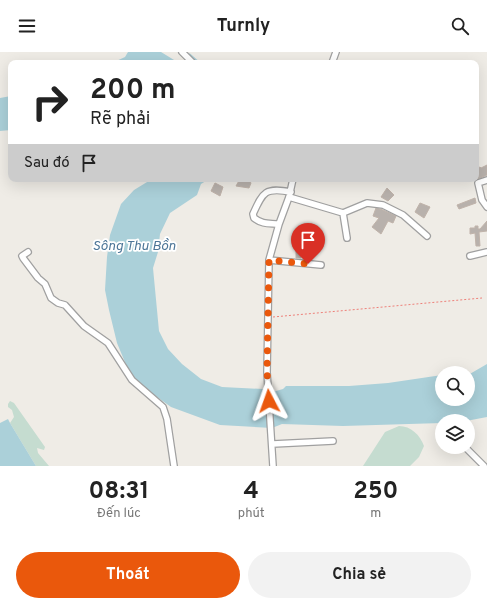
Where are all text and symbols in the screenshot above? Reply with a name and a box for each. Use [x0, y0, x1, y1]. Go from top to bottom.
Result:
icon: menu [16, 15, 38, 37]
text: Turnly [217, 15, 270, 38]
icon: search [449, 15, 471, 37]
text: 200 m [90, 73, 176, 109]
icon: right [24, 76, 76, 128]
text: Rẽ phải [90, 108, 150, 131]
icon: arrive [78, 152, 100, 174]
text: Sau đó [24, 154, 70, 173]
pin [291, 223, 325, 264]
icon: arrive [297, 229, 319, 251]
water label: Sông Thu Bồn [92, 238, 176, 255]
map controls [435, 366, 475, 454]
button: search [435, 366, 475, 406]
position arrow [248, 380, 290, 422]
button: layers [435, 414, 475, 454]
text: 08:31 [89, 477, 149, 507]
text: 4 [244, 477, 259, 507]
text: 250 [353, 477, 398, 507]
text: Đến lúc [97, 506, 141, 522]
text: phút [238, 506, 265, 522]
text: m [370, 506, 381, 522]
button: Thoát [16, 552, 240, 598]
button: Chia sẻ [248, 552, 471, 598]

